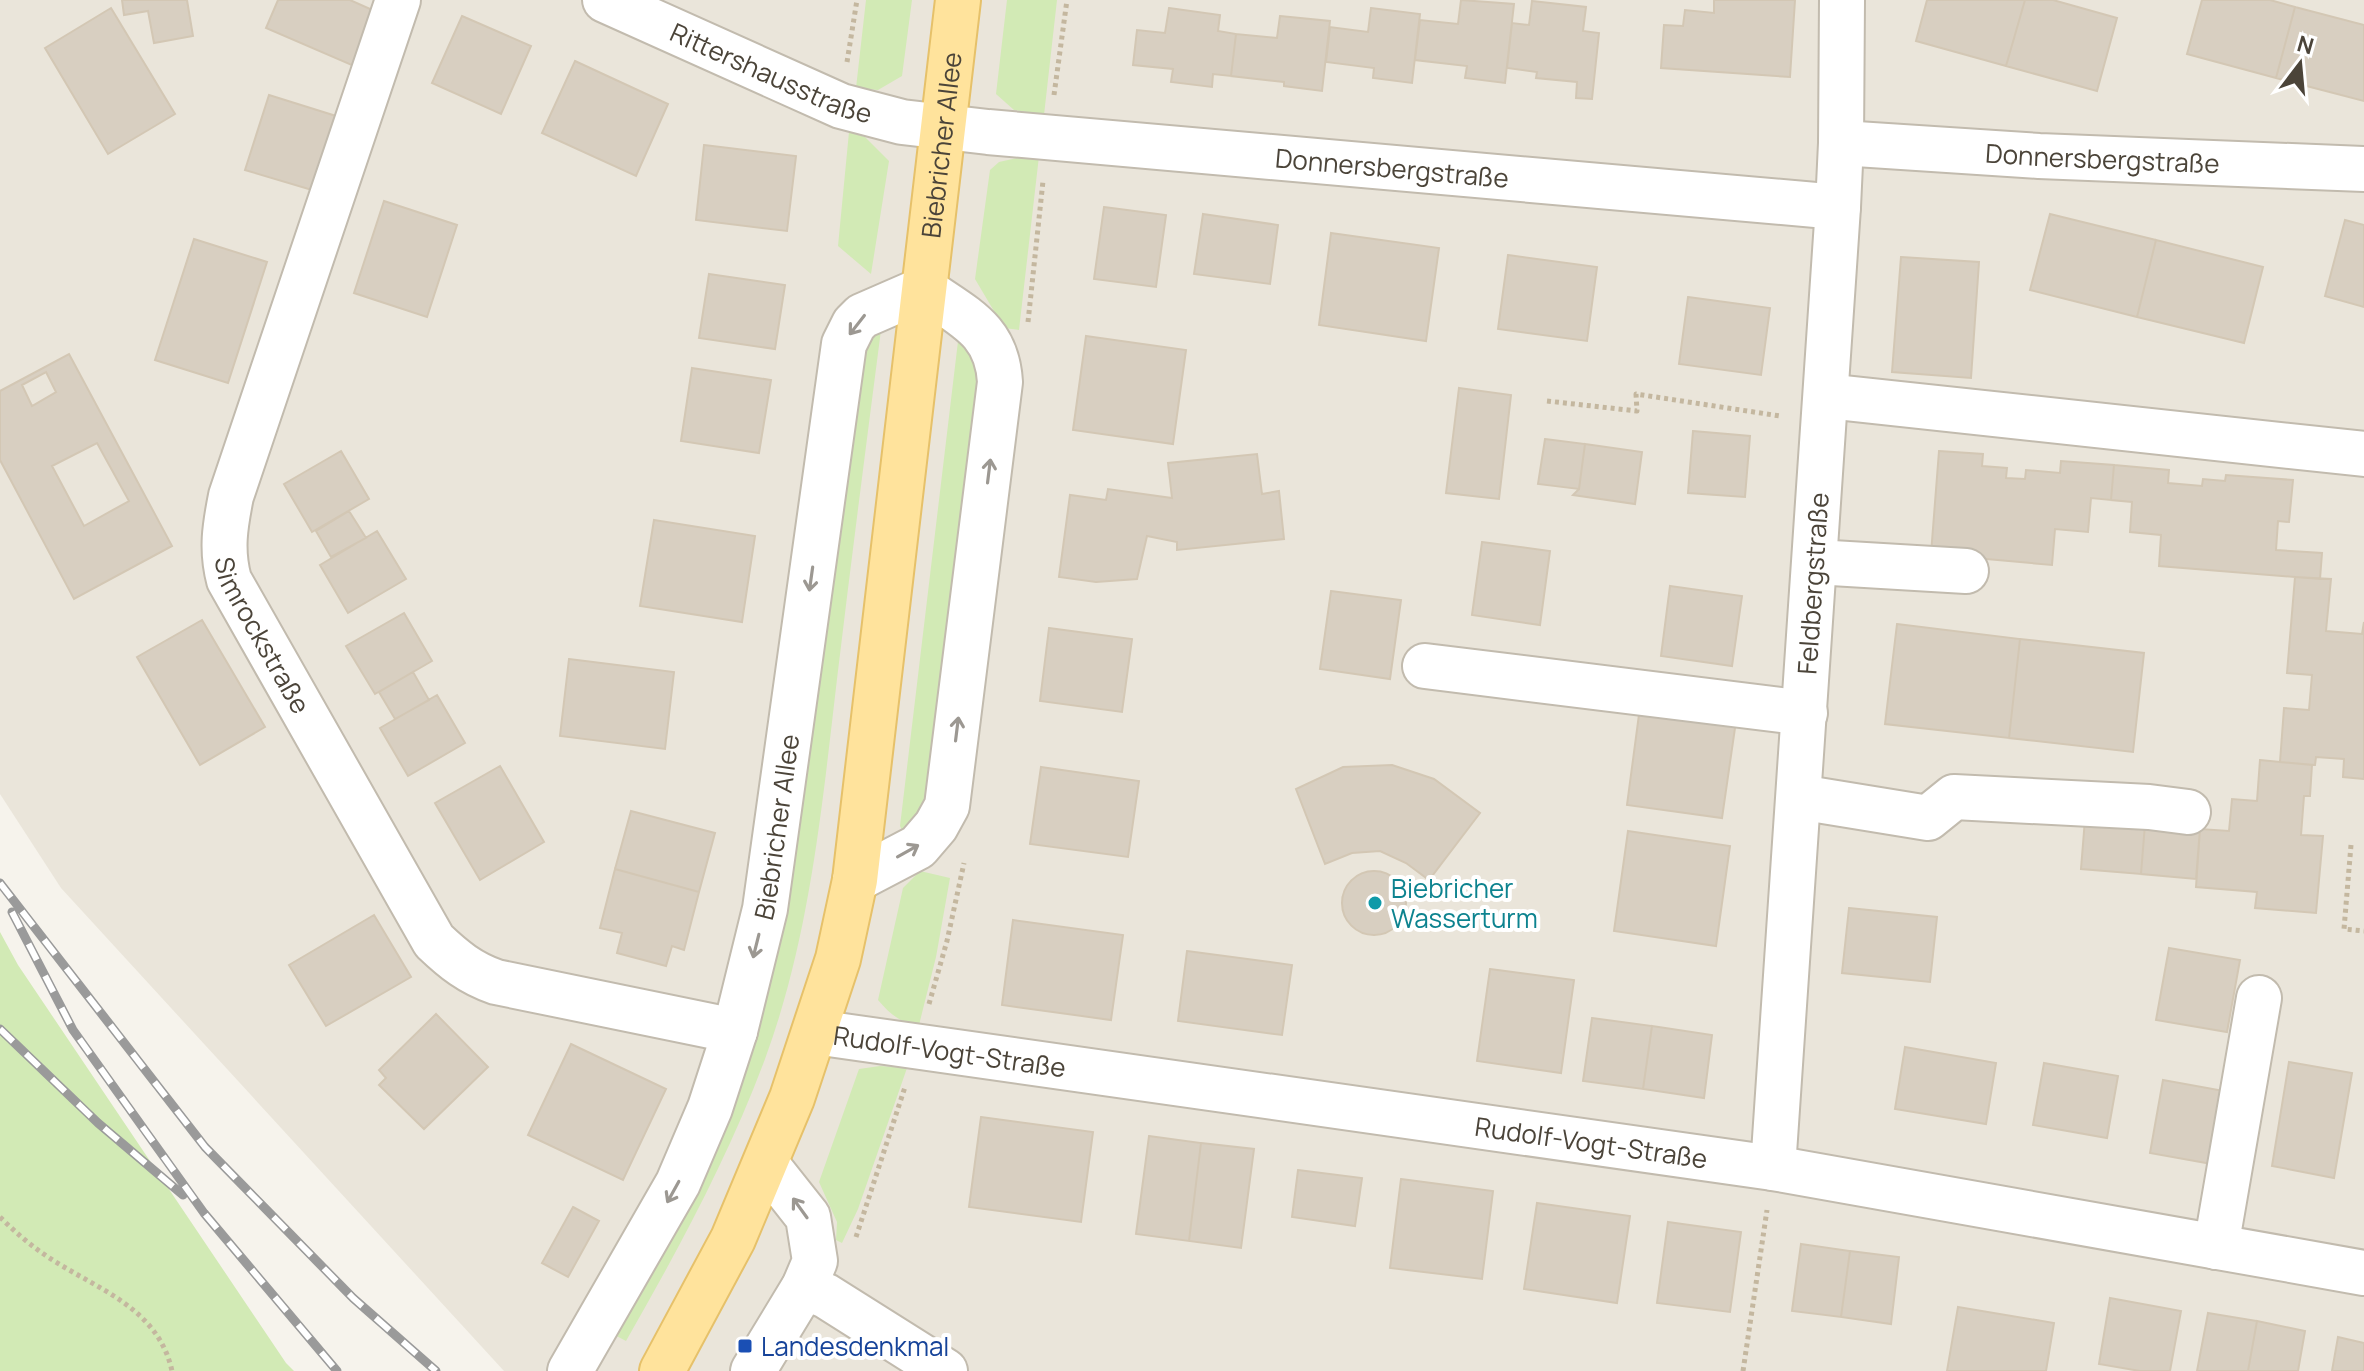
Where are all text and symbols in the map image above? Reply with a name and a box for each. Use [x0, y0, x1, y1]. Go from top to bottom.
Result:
street label: Rittershausstraße [665, 14, 876, 131]
north arrow [2260, 24, 2340, 104]
text: N [2294, 28, 2317, 61]
street label: Biebricher Allee [912, 50, 970, 240]
street label: Donnersbergstraße [1984, 135, 2220, 181]
street label: Donnersbergstraße [1274, 139, 1510, 196]
one-way arrow [848, 315, 866, 336]
one-way arrow [982, 458, 997, 484]
street label: Feldbergstraße [1788, 491, 1837, 676]
street label: Simrockstraße [207, 555, 319, 720]
one-way arrow [803, 566, 818, 591]
one-way arrow [950, 716, 965, 742]
street label: Biebricher Allee [745, 732, 807, 923]
one-way arrow [896, 843, 919, 859]
place label: Biebricher Wasserturm [1391, 870, 1538, 936]
marker: Biebricher Wasserturm [1366, 894, 1384, 912]
one-way arrow [748, 933, 763, 959]
street label: Rudolf-Vogt-Straße [831, 1017, 1068, 1085]
street label: Rudolf-Vogt-Straße [1473, 1108, 1710, 1176]
one-way arrow [665, 1180, 681, 1203]
one-way arrow [792, 1198, 809, 1219]
place label: Landesdenkmal [761, 1328, 949, 1364]
marker: Landesdenkmal [736, 1337, 754, 1355]

